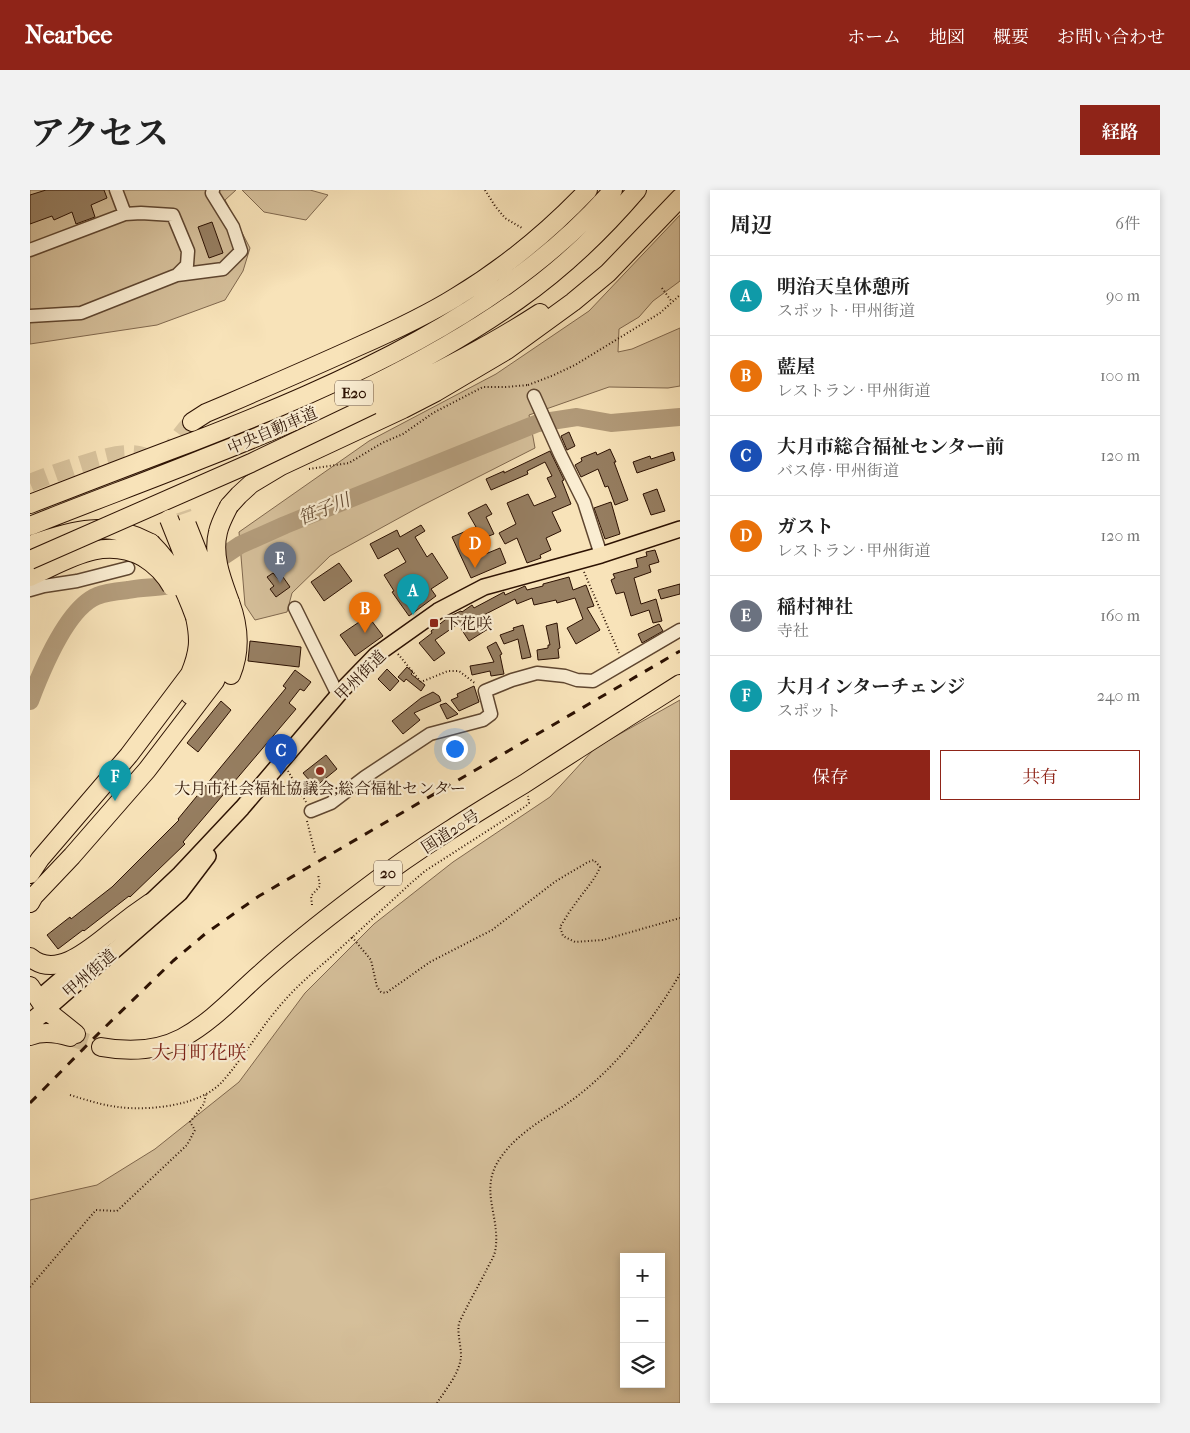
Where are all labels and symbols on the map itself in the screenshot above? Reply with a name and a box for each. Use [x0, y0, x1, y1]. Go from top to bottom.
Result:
road number: E20 [335, 380, 373, 406]
street label: 中央自動車道 [224, 403, 320, 458]
water label: 笹子川 [295, 489, 355, 529]
pin: D [459, 527, 491, 568]
pin: E [264, 542, 296, 583]
pin: A [397, 574, 429, 615]
pin: B [349, 592, 381, 633]
place label: 下花咲 [444, 614, 492, 633]
marker: 下花咲 [428, 617, 440, 629]
street label: 甲州街道 [331, 646, 390, 705]
pin: C [265, 734, 297, 775]
your location [442, 736, 468, 762]
pin: F [99, 760, 131, 801]
marker: 大月市社会福祉協議会;総合福祉センター [314, 765, 326, 777]
place label: 大月市社会福祉協議会;総合福祉センター [174, 779, 466, 798]
street label: 国道20号 [418, 806, 483, 857]
road number: 20 [374, 860, 402, 886]
street label: 甲州街道 [59, 945, 120, 1002]
district label: 大月町花咲 [151, 1042, 247, 1064]

